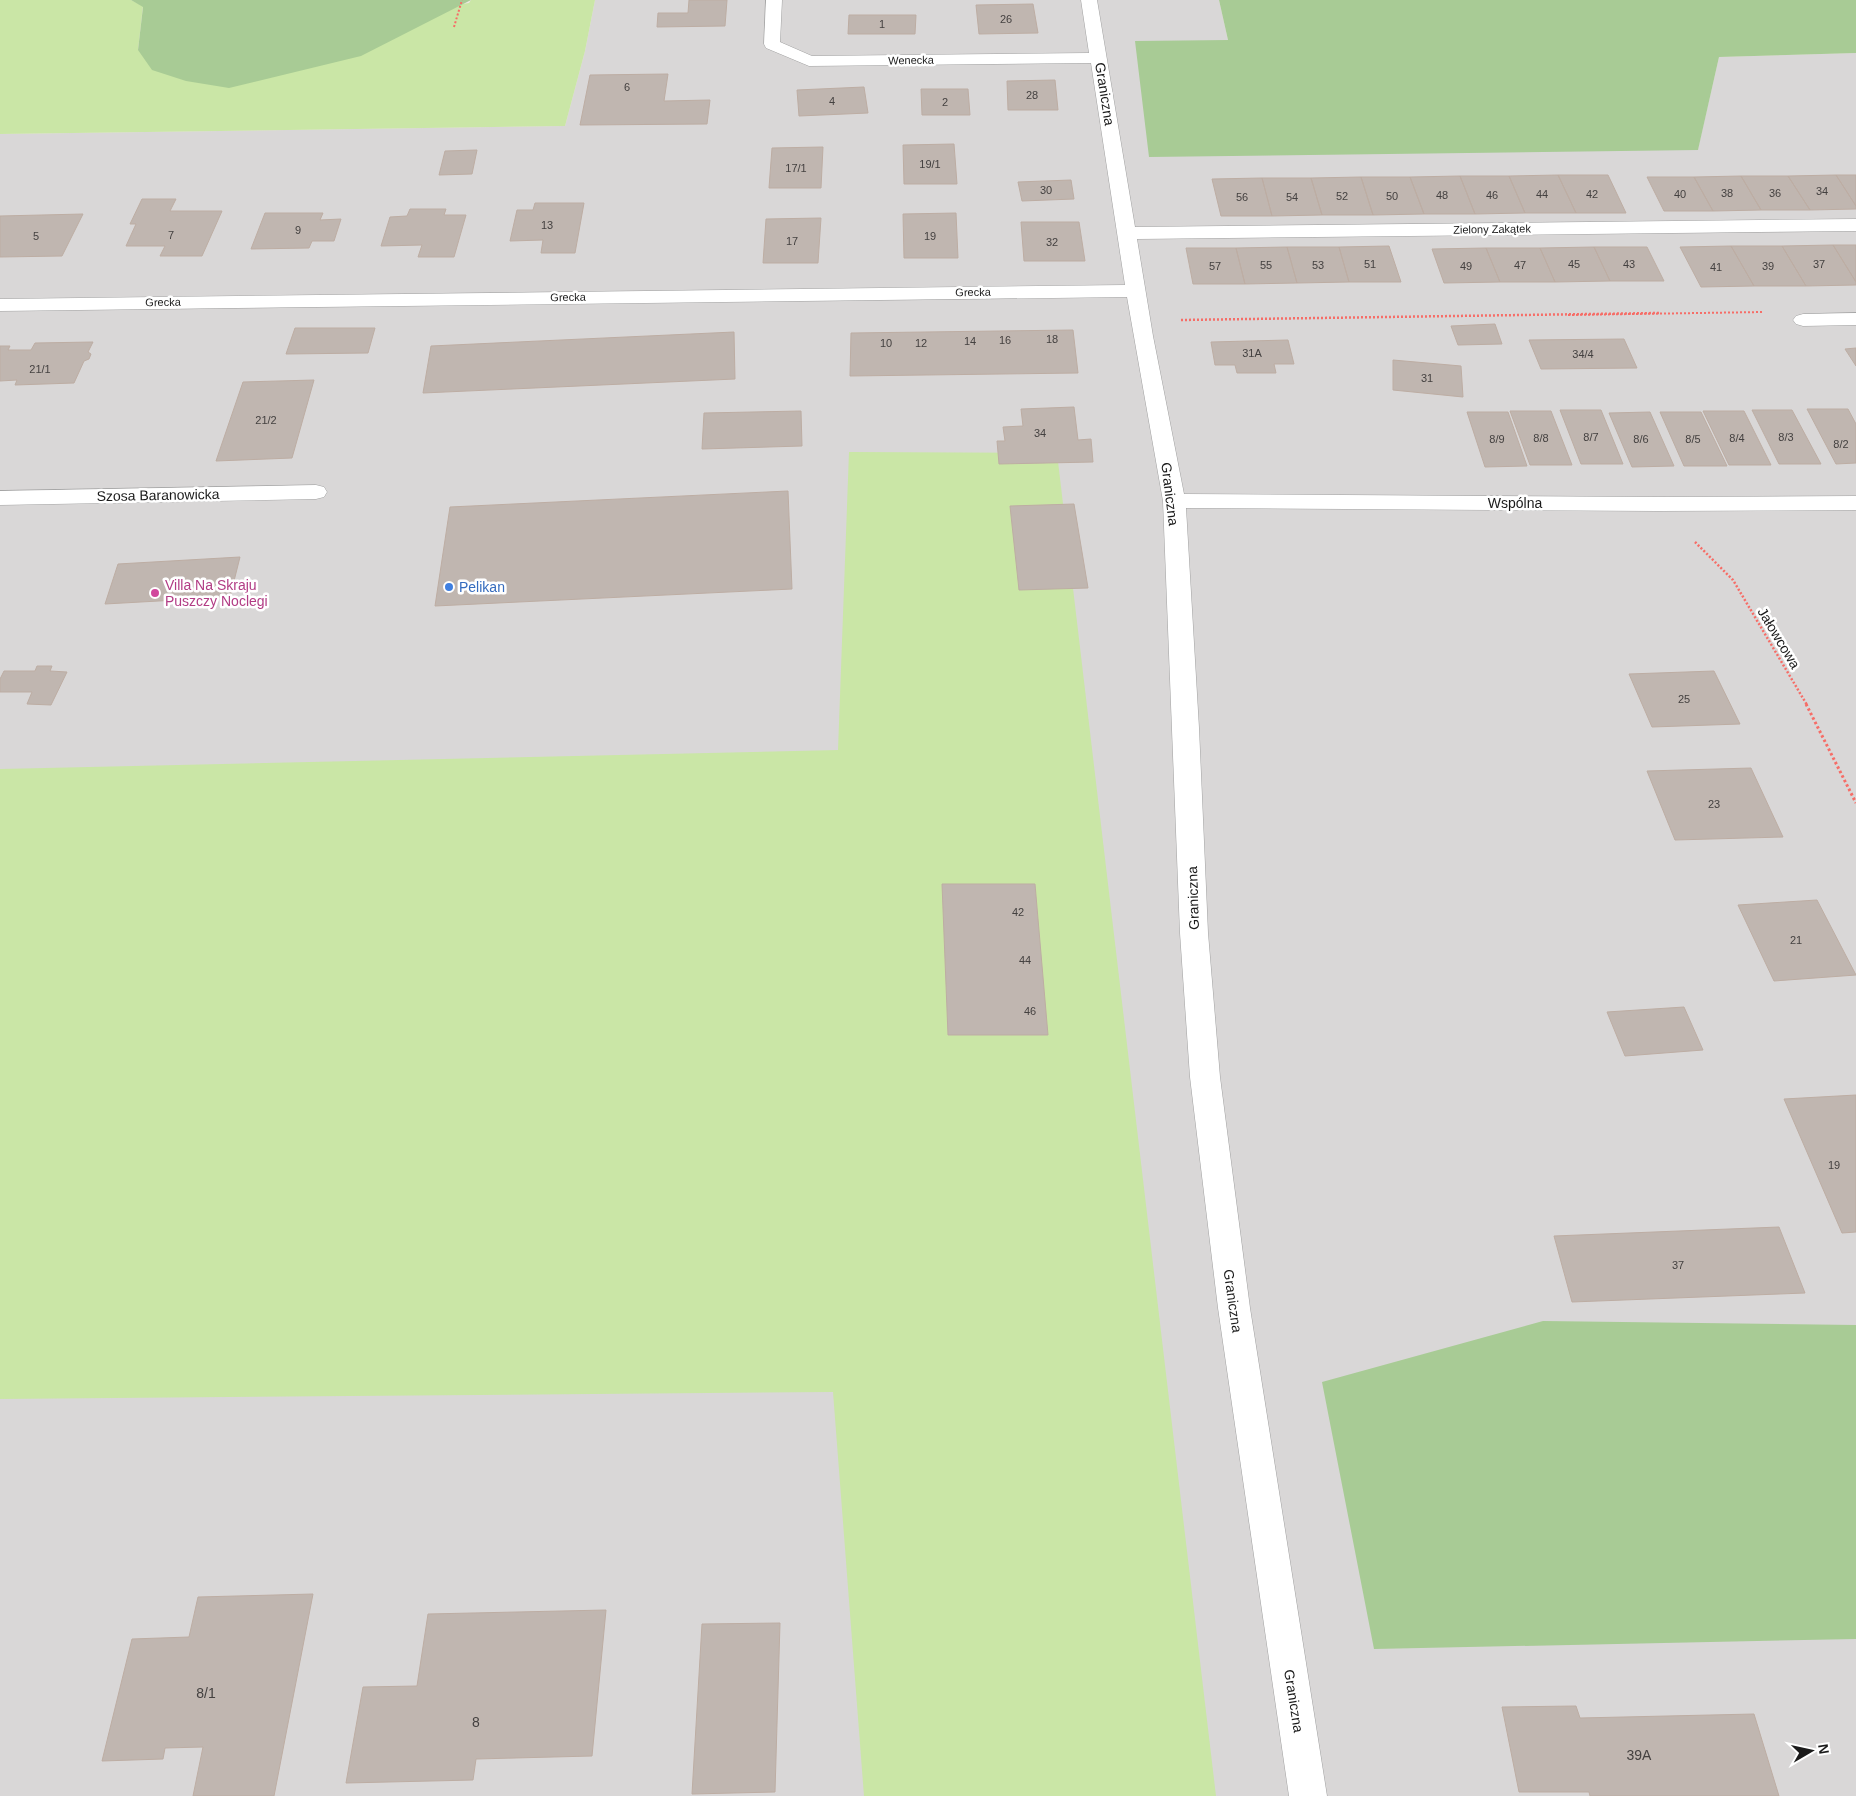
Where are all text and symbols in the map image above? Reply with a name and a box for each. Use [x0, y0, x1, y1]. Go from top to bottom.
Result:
house number: 26 [1000, 13, 1012, 25]
house number: 1 [879, 18, 885, 30]
street label: Wenecka [888, 54, 935, 66]
street label: Graniczna [1092, 61, 1118, 127]
house number: 6 [624, 81, 630, 93]
house number: 28 [1026, 89, 1038, 101]
house number: 4 [829, 95, 835, 107]
house number: 2 [942, 96, 948, 108]
house number: 19/1 [919, 158, 941, 170]
house number: 17/1 [785, 162, 807, 174]
house number: 30 [1040, 184, 1052, 196]
house number: 34 [1816, 185, 1828, 197]
house number: 38 [1721, 187, 1733, 199]
house number: 36 [1769, 187, 1781, 199]
house number: 44 [1536, 188, 1548, 200]
house number: 42 [1586, 188, 1598, 200]
house number: 40 [1674, 188, 1686, 200]
house number: 48 [1436, 189, 1448, 201]
house number: 46 [1486, 189, 1498, 201]
house number: 52 [1336, 190, 1348, 202]
house number: 50 [1386, 190, 1398, 202]
house number: 56 [1236, 191, 1248, 203]
house number: 54 [1286, 191, 1298, 203]
house number: 13 [541, 219, 553, 231]
street label: Zielony Zakątek [1453, 222, 1531, 236]
house number: 9 [295, 224, 301, 236]
house number: 7 [168, 229, 174, 241]
house number: 5 [33, 230, 39, 242]
house number: 19 [924, 230, 936, 242]
house number: 17 [786, 235, 798, 247]
house number: 32 [1046, 236, 1058, 248]
house number: 51 [1364, 258, 1376, 270]
house number: 45 [1568, 258, 1580, 270]
house number: 43 [1623, 258, 1635, 270]
house number: 37 [1813, 258, 1825, 270]
house number: 55 [1260, 259, 1272, 271]
house number: 53 [1312, 259, 1324, 271]
house number: 47 [1514, 259, 1526, 271]
house number: 57 [1209, 260, 1221, 272]
house number: 49 [1460, 260, 1472, 272]
house number: 39 [1762, 260, 1774, 272]
house number: 41 [1710, 261, 1722, 273]
street label: Grecka [955, 286, 992, 298]
street label: Grecka [550, 291, 587, 303]
street label: Grecka [145, 296, 182, 308]
house number: 18 [1046, 333, 1058, 345]
house number: 16 [999, 334, 1011, 346]
house number: 14 [964, 335, 976, 347]
house number: 10 [880, 337, 892, 349]
house number: 12 [915, 337, 927, 349]
house number: 31A [1242, 347, 1262, 359]
house number: 34/4 [1572, 348, 1594, 360]
house number: 21/1 [29, 363, 51, 375]
house number: 31 [1421, 372, 1433, 384]
house number: 21/2 [255, 414, 277, 426]
house number: 34 [1034, 427, 1046, 439]
house number: 8/7 [1583, 431, 1599, 443]
house number: 8/3 [1778, 431, 1794, 443]
house number: 8/8 [1533, 432, 1549, 444]
house number: 8/4 [1729, 432, 1745, 444]
house number: 8/9 [1489, 433, 1505, 445]
house number: 8/6 [1633, 433, 1649, 445]
house number: 8/5 [1685, 433, 1701, 445]
house number: 8/2 [1833, 438, 1849, 450]
street label: Graniczna [1158, 461, 1182, 527]
street label: Szosa Baranowicka [96, 486, 220, 504]
street label: Wspólna [1488, 495, 1542, 511]
place label: Villa Na Skraju Puszczy Noclegi [165, 577, 268, 609]
place label: Pelikan [459, 579, 505, 595]
marker: Pelikan [443, 581, 455, 593]
marker: Villa Na Skraju Puszczy Noclegi [149, 587, 161, 599]
street label: Jałowcowa [1755, 605, 1804, 672]
house number: 25 [1678, 693, 1690, 705]
house number: 23 [1708, 798, 1720, 810]
street label: Graniczna [1184, 866, 1202, 930]
house number: 42 [1012, 906, 1024, 918]
house number: 21 [1790, 934, 1802, 946]
house number: 44 [1019, 954, 1031, 966]
house number: 46 [1024, 1005, 1036, 1017]
house number: 19 [1828, 1159, 1840, 1171]
house number: 37 [1672, 1259, 1684, 1271]
street label: Graniczna [1221, 1268, 1245, 1334]
street label: Graniczna [1281, 1668, 1307, 1734]
house number: 8/1 [196, 1685, 216, 1701]
house number: 8 [472, 1714, 480, 1730]
north arrow [1786, 1726, 1836, 1776]
text: N [1815, 1743, 1833, 1755]
house number: 39A [1627, 1747, 1652, 1763]

